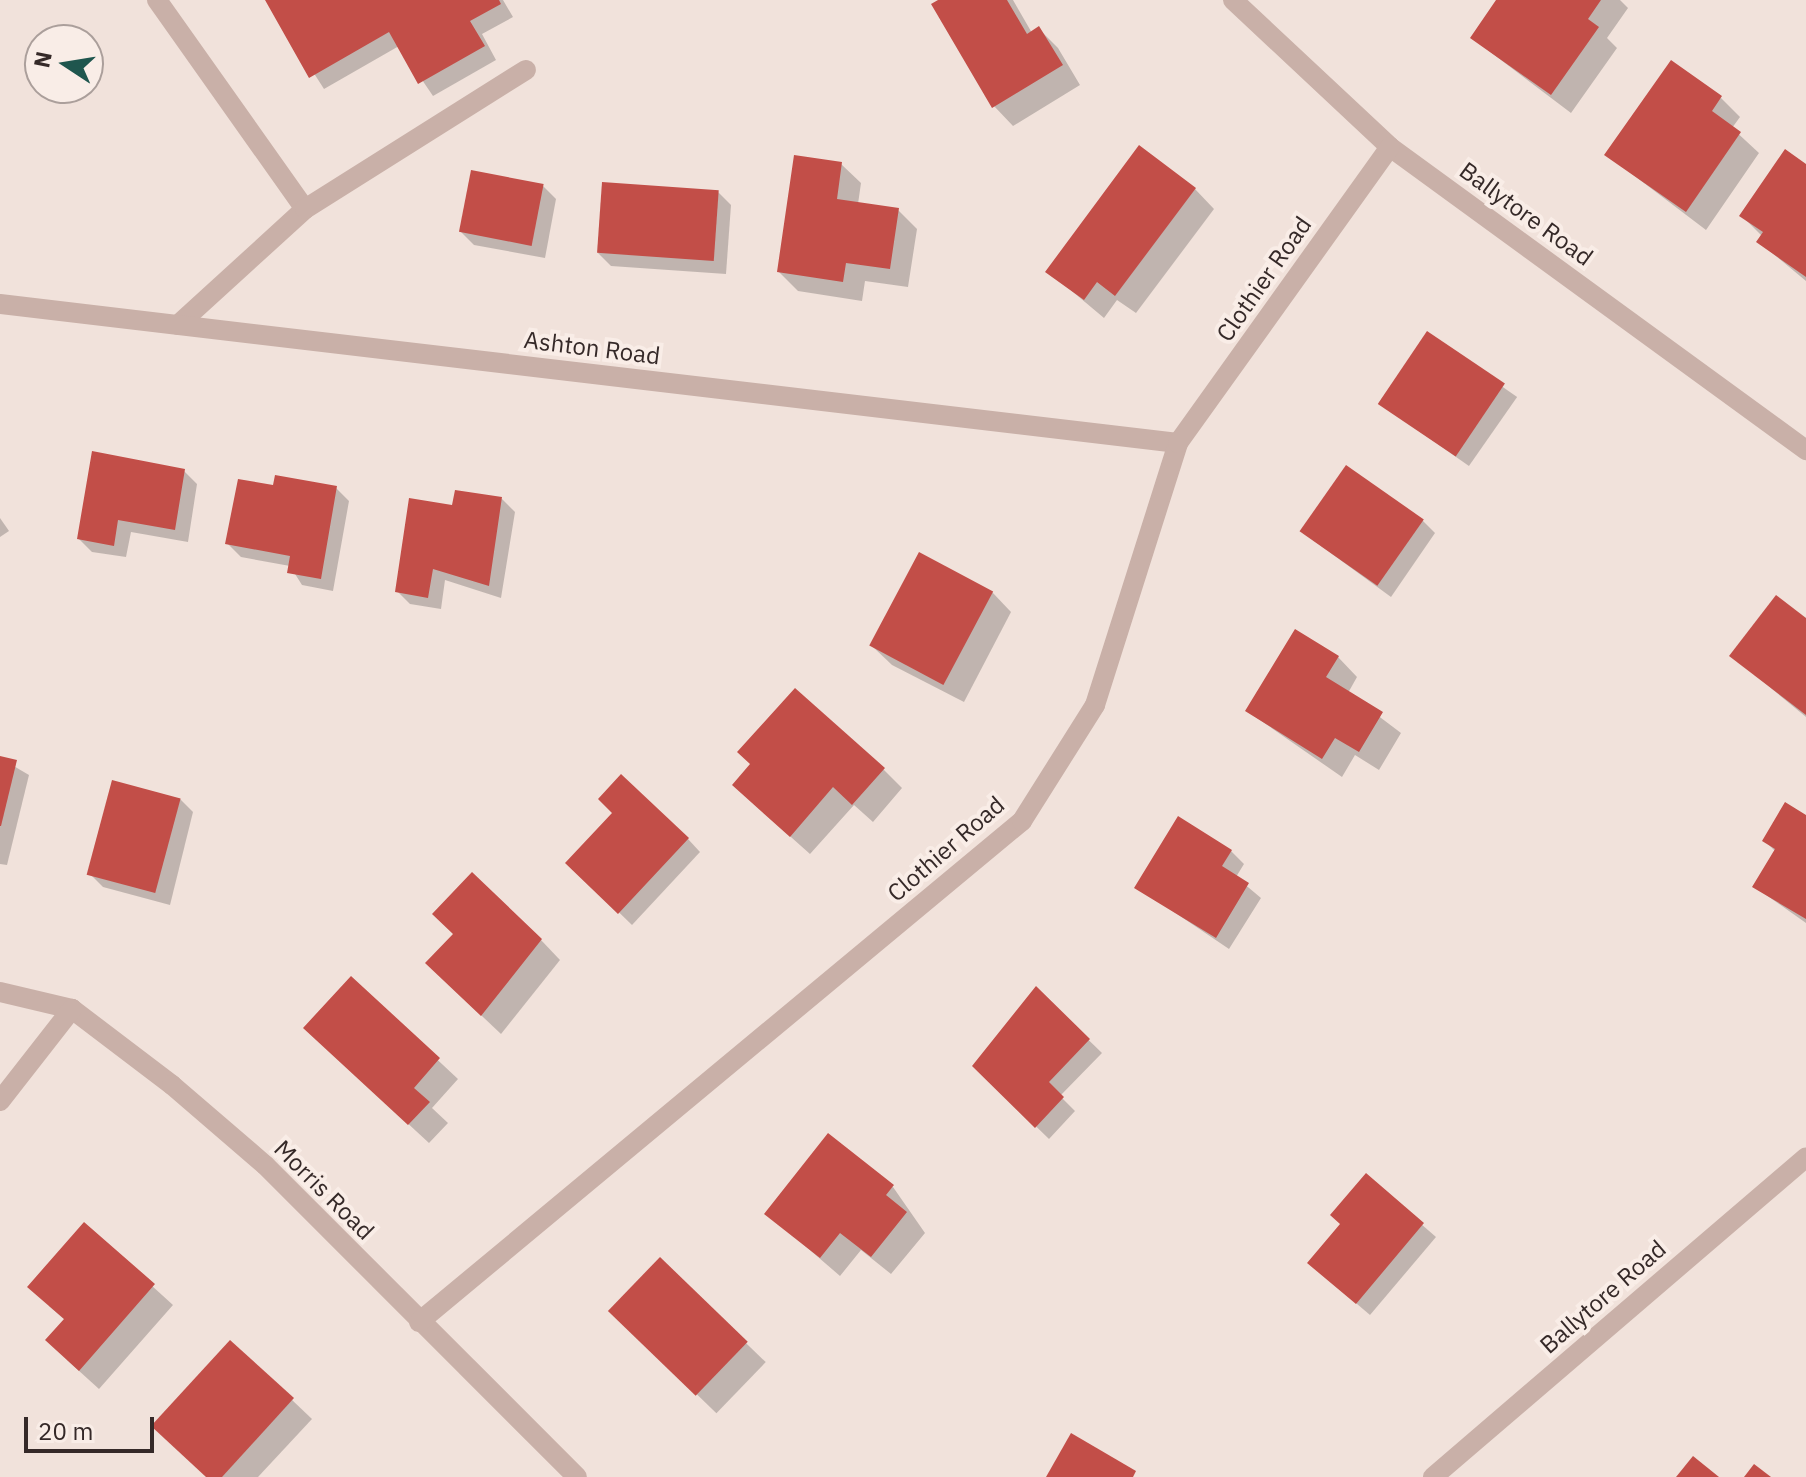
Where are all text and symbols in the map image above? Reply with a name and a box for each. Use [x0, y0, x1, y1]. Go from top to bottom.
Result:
north arrow [24, 24, 104, 104]
text: N [26, 49, 58, 70]
street label: Ballytore Road [1454, 156, 1598, 272]
street label: Clothier Road [1210, 211, 1318, 347]
street label: Ashton Road [522, 325, 662, 371]
street label: Clothier Road [882, 790, 1010, 908]
street label: Morris Road [268, 1134, 380, 1246]
street label: Ballytore Road [1534, 1234, 1672, 1360]
scale bar [28, 1401, 158, 1451]
text: 20 m [38, 1415, 93, 1447]

